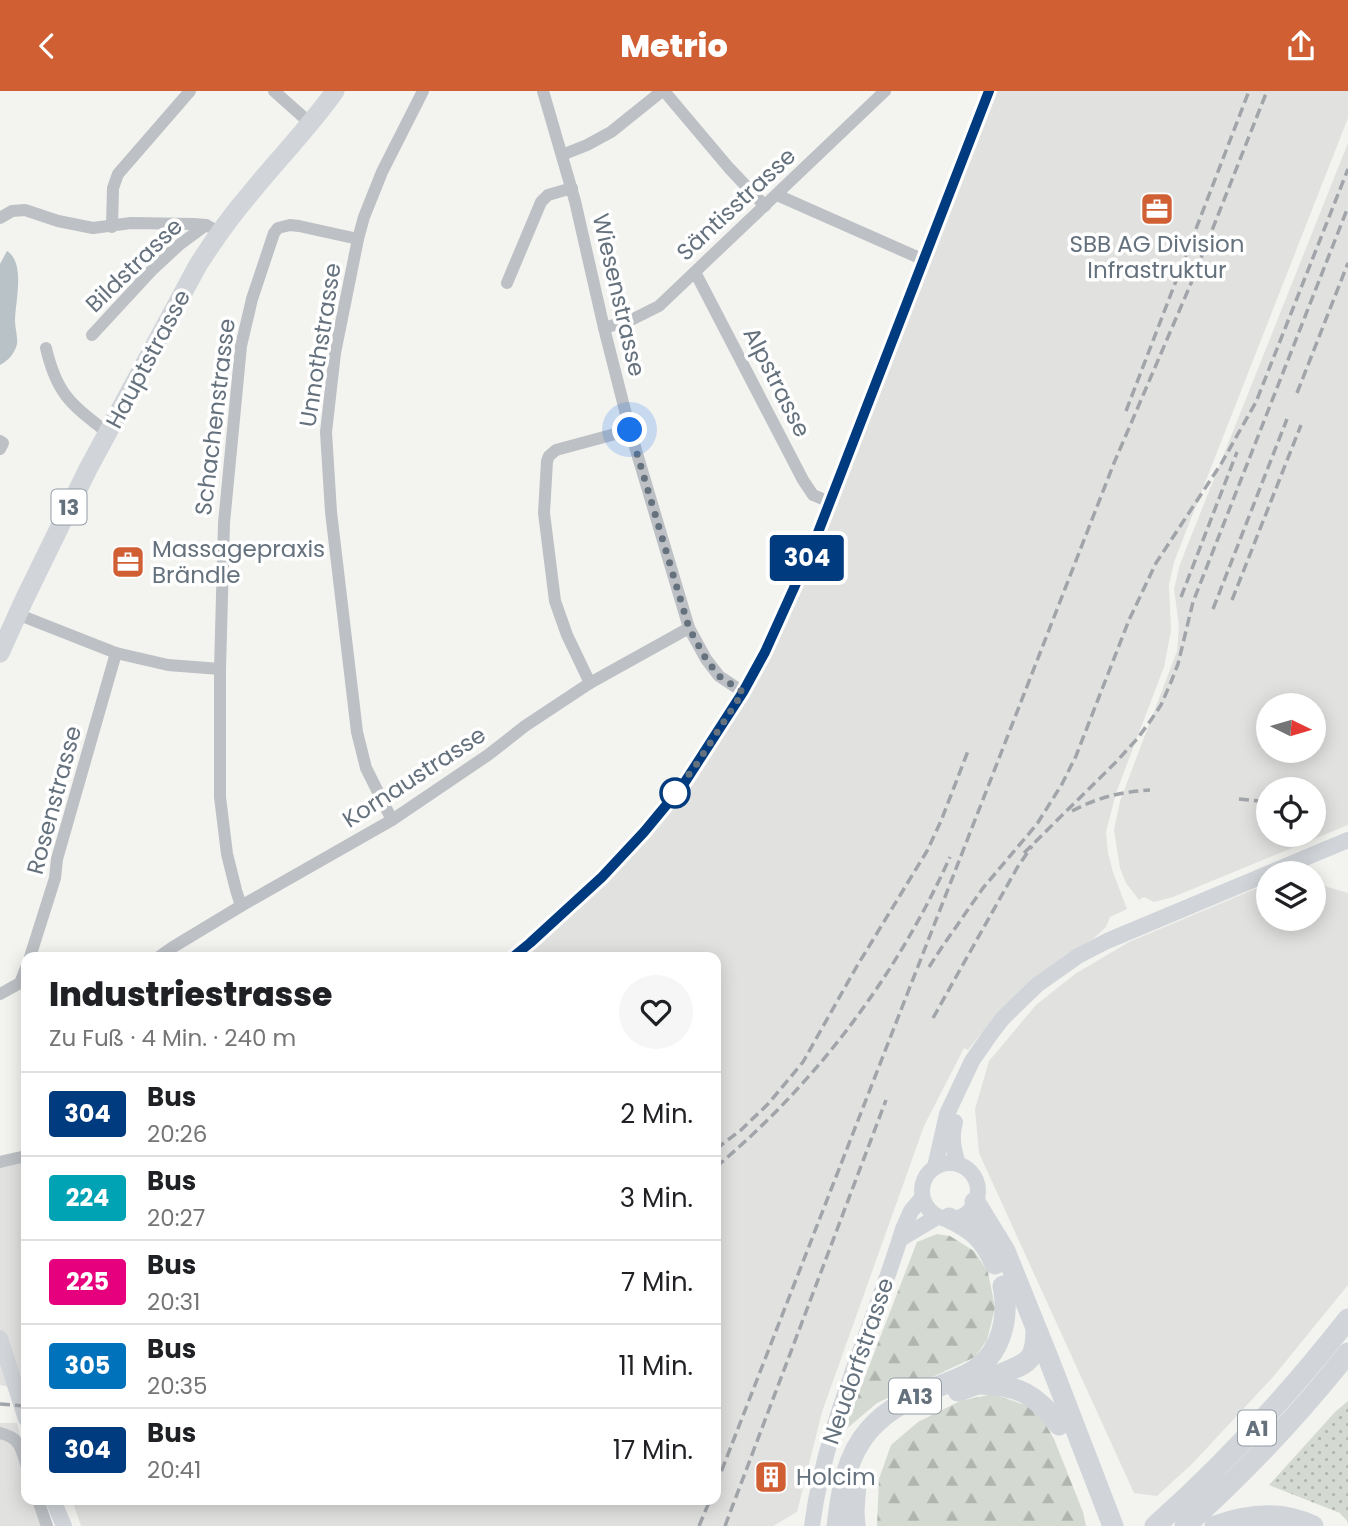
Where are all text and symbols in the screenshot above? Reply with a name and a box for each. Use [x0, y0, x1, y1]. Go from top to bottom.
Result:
text: Metrio [620, 23, 728, 68]
icon: back [28, 27, 66, 65]
icon: share [1282, 27, 1320, 65]
street label: Säntisstrasse [669, 140, 803, 268]
office icon: SBB AG Division Infrastruktur [1138, 190, 1176, 228]
street label: Wiesenstrasse [585, 210, 653, 380]
street label: Bildstrasse [78, 211, 190, 319]
place label: SBB AG Division Infrastruktur [1070, 228, 1244, 286]
street label: Unnothstrasse [291, 261, 349, 429]
street label: Hauptstrasse [98, 284, 198, 434]
street label: Schachenstrasse [187, 317, 243, 517]
street label: Alpstrasse [736, 321, 818, 443]
your location [612, 412, 647, 447]
road number: 13 [52, 489, 86, 525]
place label: Massagepraxis Brändle [152, 533, 325, 591]
line badge: 304 [767, 535, 847, 581]
text: 304 [784, 541, 830, 574]
office icon: Massagepraxis Brändle [109, 543, 147, 581]
north arrow [1256, 693, 1326, 763]
map controls [1256, 693, 1326, 931]
street label: Kornaustrasse [336, 719, 492, 835]
street label: Rosenstrasse [19, 722, 89, 878]
button: locate [1256, 777, 1326, 847]
unlabelled marker [660, 778, 690, 808]
button: layers [1256, 861, 1326, 931]
text: Industriestrasse [49, 971, 332, 1018]
button: heart [619, 975, 693, 1049]
text: Zu Fuß · 4 Min. · 240 m [49, 1022, 296, 1054]
text: Bus [147, 1079, 196, 1115]
text: 2 Min. [620, 1096, 693, 1132]
text: 304 [64, 1097, 111, 1130]
text: 20:26 [147, 1118, 207, 1150]
text: Bus [147, 1163, 196, 1199]
text: 3 Min. [620, 1180, 693, 1216]
text: 224 [66, 1181, 109, 1214]
text: 20:27 [147, 1202, 205, 1234]
text: Bus [147, 1247, 196, 1283]
text: 7 Min. [621, 1264, 693, 1300]
text: 225 [66, 1265, 109, 1298]
street label: Neudorfstrasse [814, 1273, 902, 1449]
text: 20:31 [147, 1286, 200, 1318]
text: Bus [147, 1331, 196, 1367]
text: 11 Min. [619, 1348, 693, 1384]
text: 305 [65, 1349, 110, 1382]
text: 20:35 [147, 1370, 208, 1402]
road number: A13 [889, 1379, 941, 1413]
road number: A1 [1238, 1411, 1276, 1445]
text: Bus [147, 1415, 196, 1451]
text: 17 Min. [613, 1432, 693, 1468]
text: 304 [64, 1433, 111, 1466]
text: 20:41 [147, 1454, 201, 1486]
building icon: Holcim [752, 1458, 790, 1496]
place label: Holcim [796, 1461, 876, 1493]

